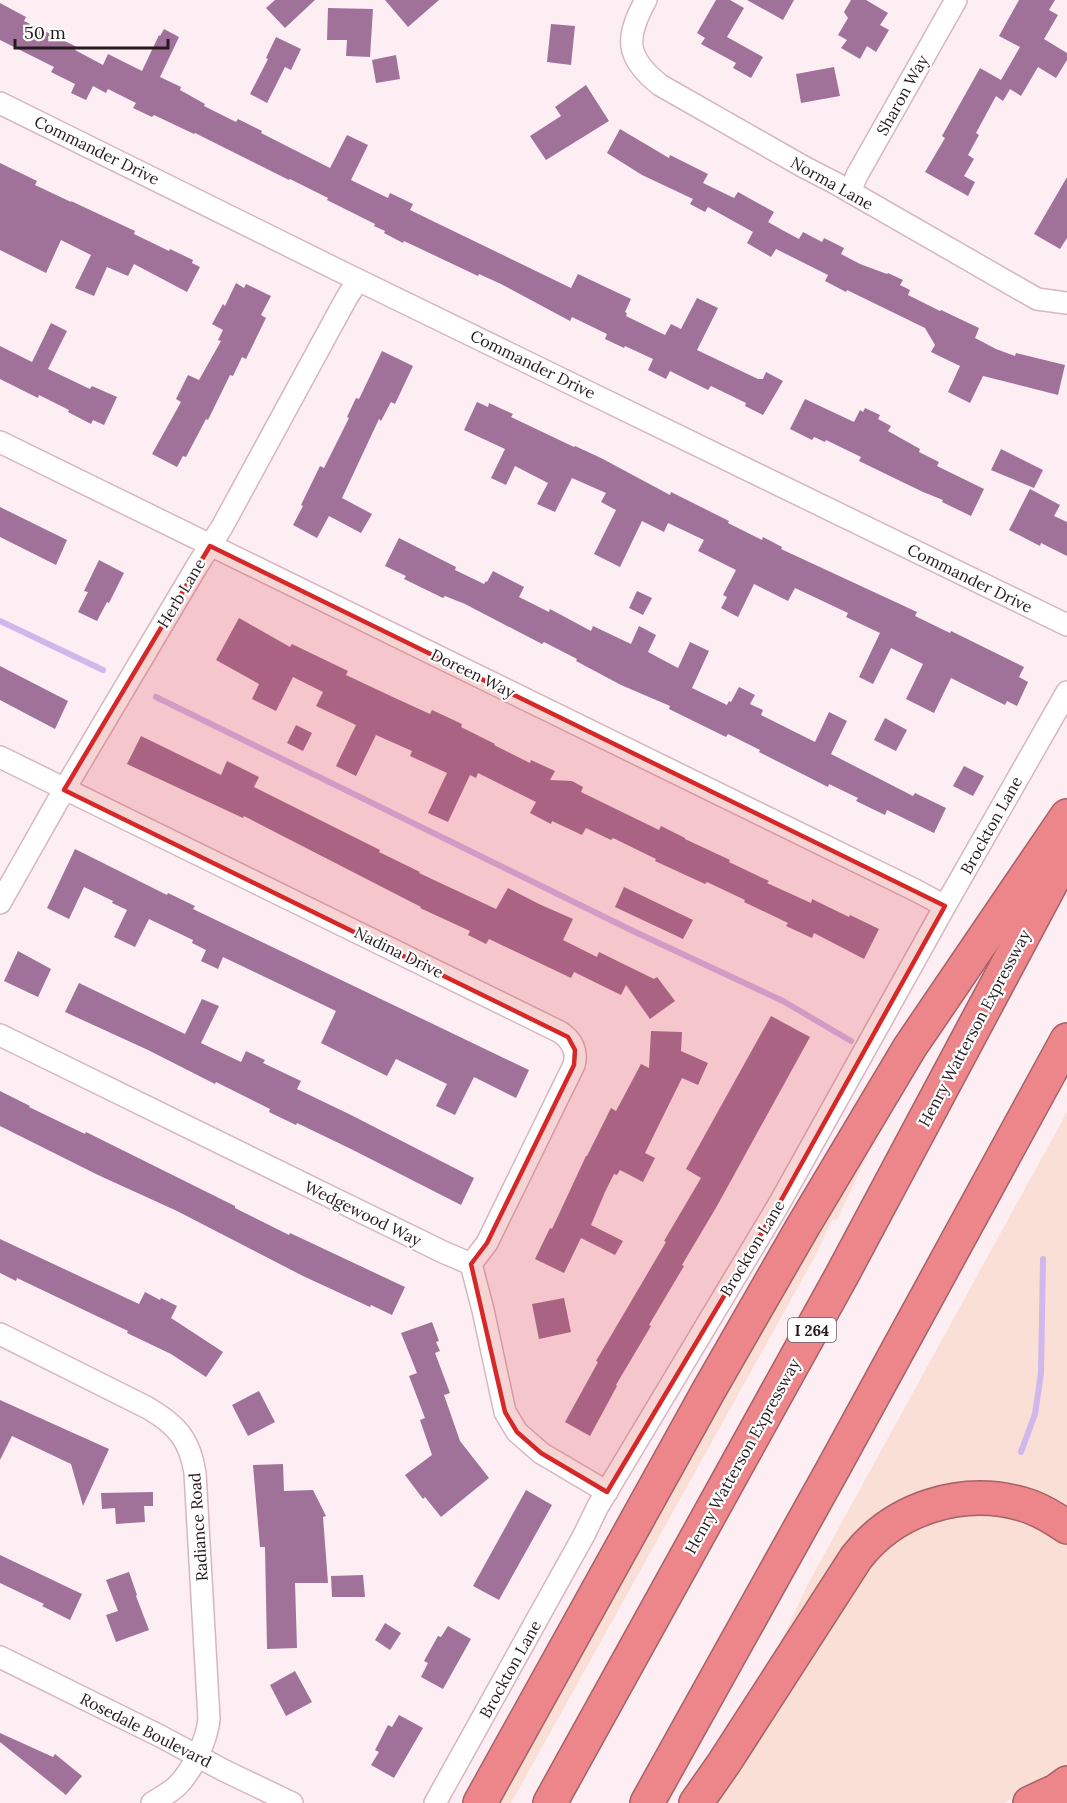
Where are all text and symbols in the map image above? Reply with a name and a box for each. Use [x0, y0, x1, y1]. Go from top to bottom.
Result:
scale bar [15, 12, 168, 50]
text: 50 m [24, 21, 66, 44]
street label: Sharon Way [872, 51, 933, 139]
street label: Commander Drive [31, 111, 163, 189]
street label: Norma Lane [787, 152, 877, 214]
street label: Commander Drive [467, 325, 599, 403]
street label: Commander Drive [904, 539, 1036, 617]
street label: Herb Lane [152, 554, 210, 631]
street label: Doreen Way [428, 644, 519, 702]
street label: Brockton Lane [956, 772, 1026, 877]
street label: Nadina Drive [351, 922, 447, 982]
street label: Henry Watterson Expressway [913, 926, 1035, 1130]
street label: Wedgewood Way [301, 1176, 425, 1250]
street label: Brockton Lane [715, 1196, 789, 1300]
road number: I 264 [788, 1318, 836, 1342]
street label: Henry Watterson Expressway [680, 1354, 804, 1557]
street label: Radiance Road [184, 1472, 212, 1582]
street label: Brockton Lane [475, 1616, 545, 1721]
street label: Rosedale Boulevard [77, 1688, 215, 1772]

